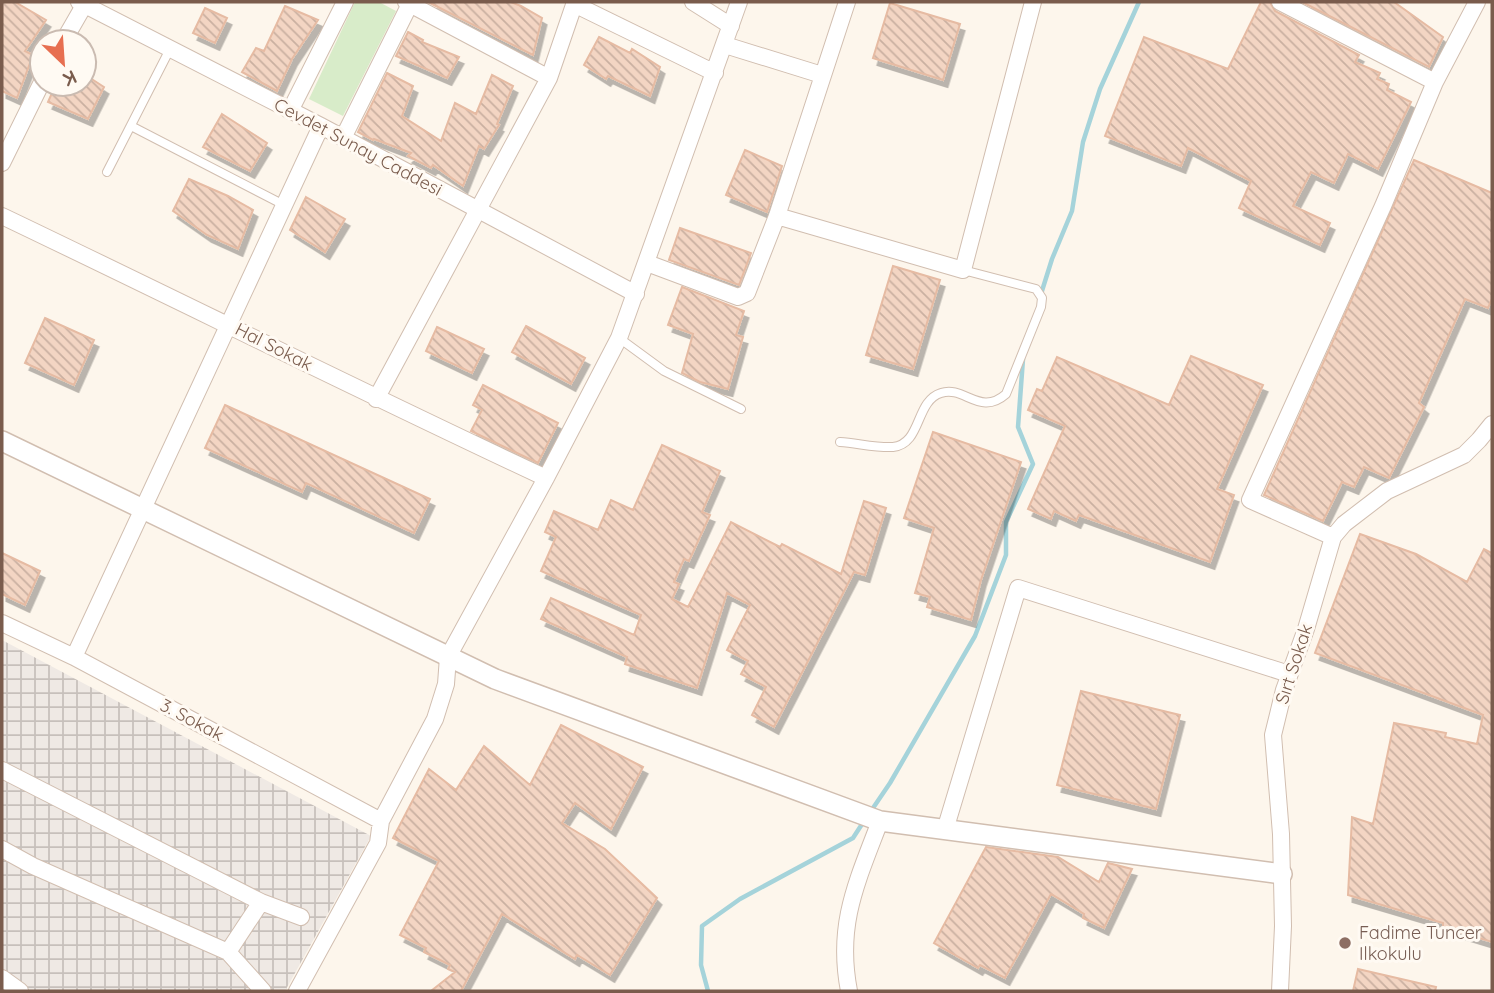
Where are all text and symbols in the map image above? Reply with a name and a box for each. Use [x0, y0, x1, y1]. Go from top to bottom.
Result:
north arrow [28, 28, 98, 98]
text: K [59, 65, 81, 92]
street label: Cevdet Sunay Caddesi [270, 92, 446, 201]
street label: Hal Sokak [232, 317, 317, 376]
street label: Sırt Sokak [1270, 621, 1317, 707]
street label: 3. Sokak [157, 693, 228, 746]
place label: Fadime Tuncer Ilkokulu [1359, 921, 1482, 965]
marker: Fadime Tuncer Ilkokulu [1337, 935, 1353, 951]

